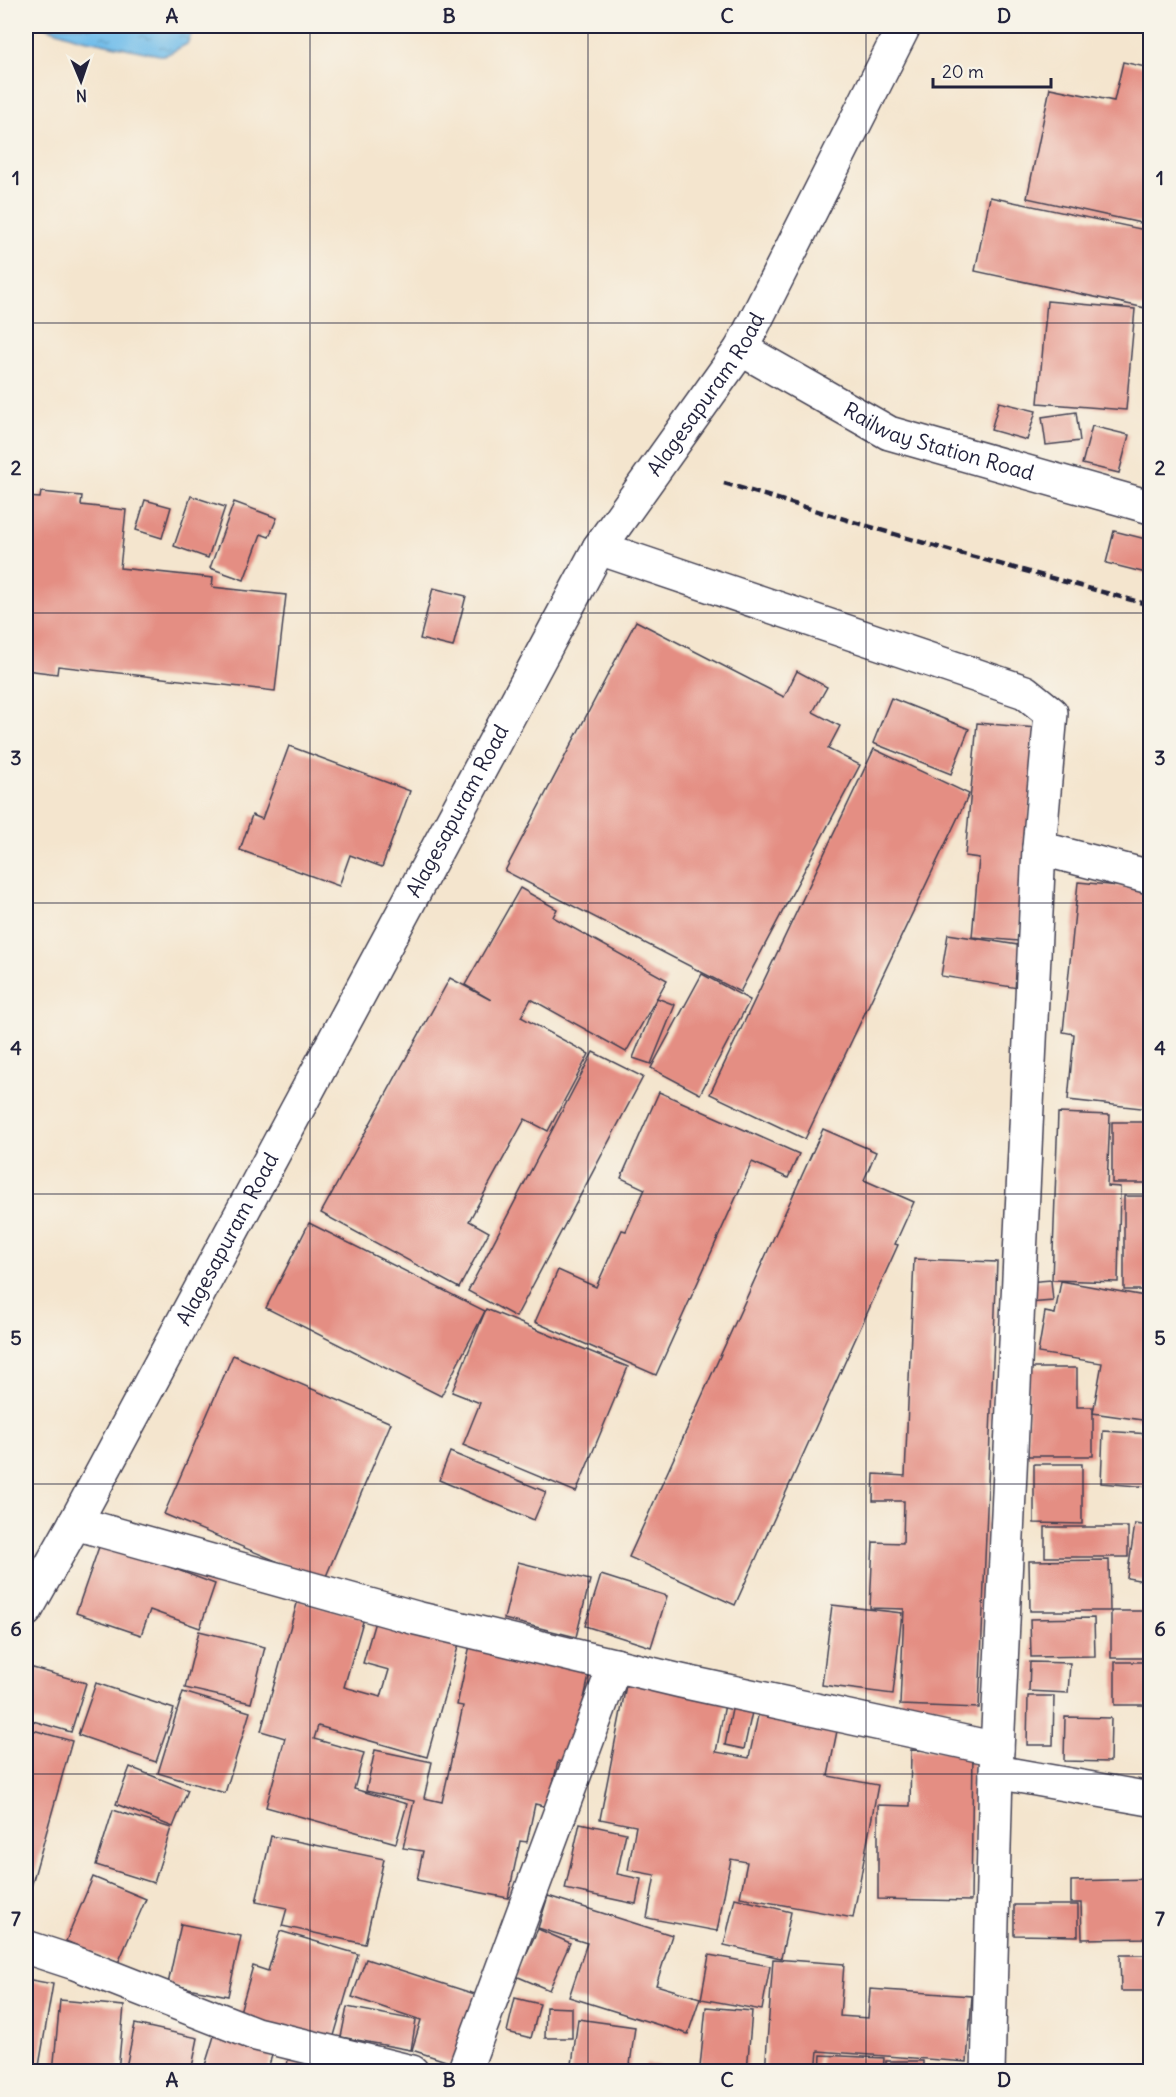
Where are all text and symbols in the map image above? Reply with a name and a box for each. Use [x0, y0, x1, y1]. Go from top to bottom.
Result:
text: A [166, 3, 179, 28]
text: B [442, 3, 456, 28]
text: C [720, 3, 734, 28]
text: D [997, 3, 1011, 28]
north arrow [51, 51, 111, 111]
scale bar [933, 51, 1052, 89]
text: 20 m [942, 60, 984, 83]
text: N [76, 86, 87, 106]
text: 1 [12, 165, 20, 190]
text: 1 [1156, 165, 1164, 190]
street label: Alagesapuram Road [641, 308, 770, 481]
street label: Railway Station Road [839, 396, 1037, 486]
text: 2 [11, 455, 22, 480]
text: 2 [1155, 455, 1166, 480]
street label: Alagesapuram Road [400, 720, 514, 902]
text: 3 [10, 745, 22, 770]
text: 3 [1154, 745, 1166, 770]
text: 4 [10, 1035, 22, 1060]
text: 4 [1154, 1035, 1166, 1060]
street label: Alagesapuram Road [170, 1148, 284, 1330]
text: 5 [10, 1325, 22, 1350]
text: 5 [1154, 1325, 1166, 1350]
text: 6 [10, 1616, 22, 1641]
text: 6 [1154, 1616, 1166, 1641]
text: 7 [11, 1906, 21, 1931]
text: 7 [1155, 1906, 1165, 1931]
text: A [166, 2067, 179, 2092]
text: B [442, 2067, 456, 2092]
text: C [720, 2067, 734, 2092]
text: D [997, 2067, 1011, 2092]

